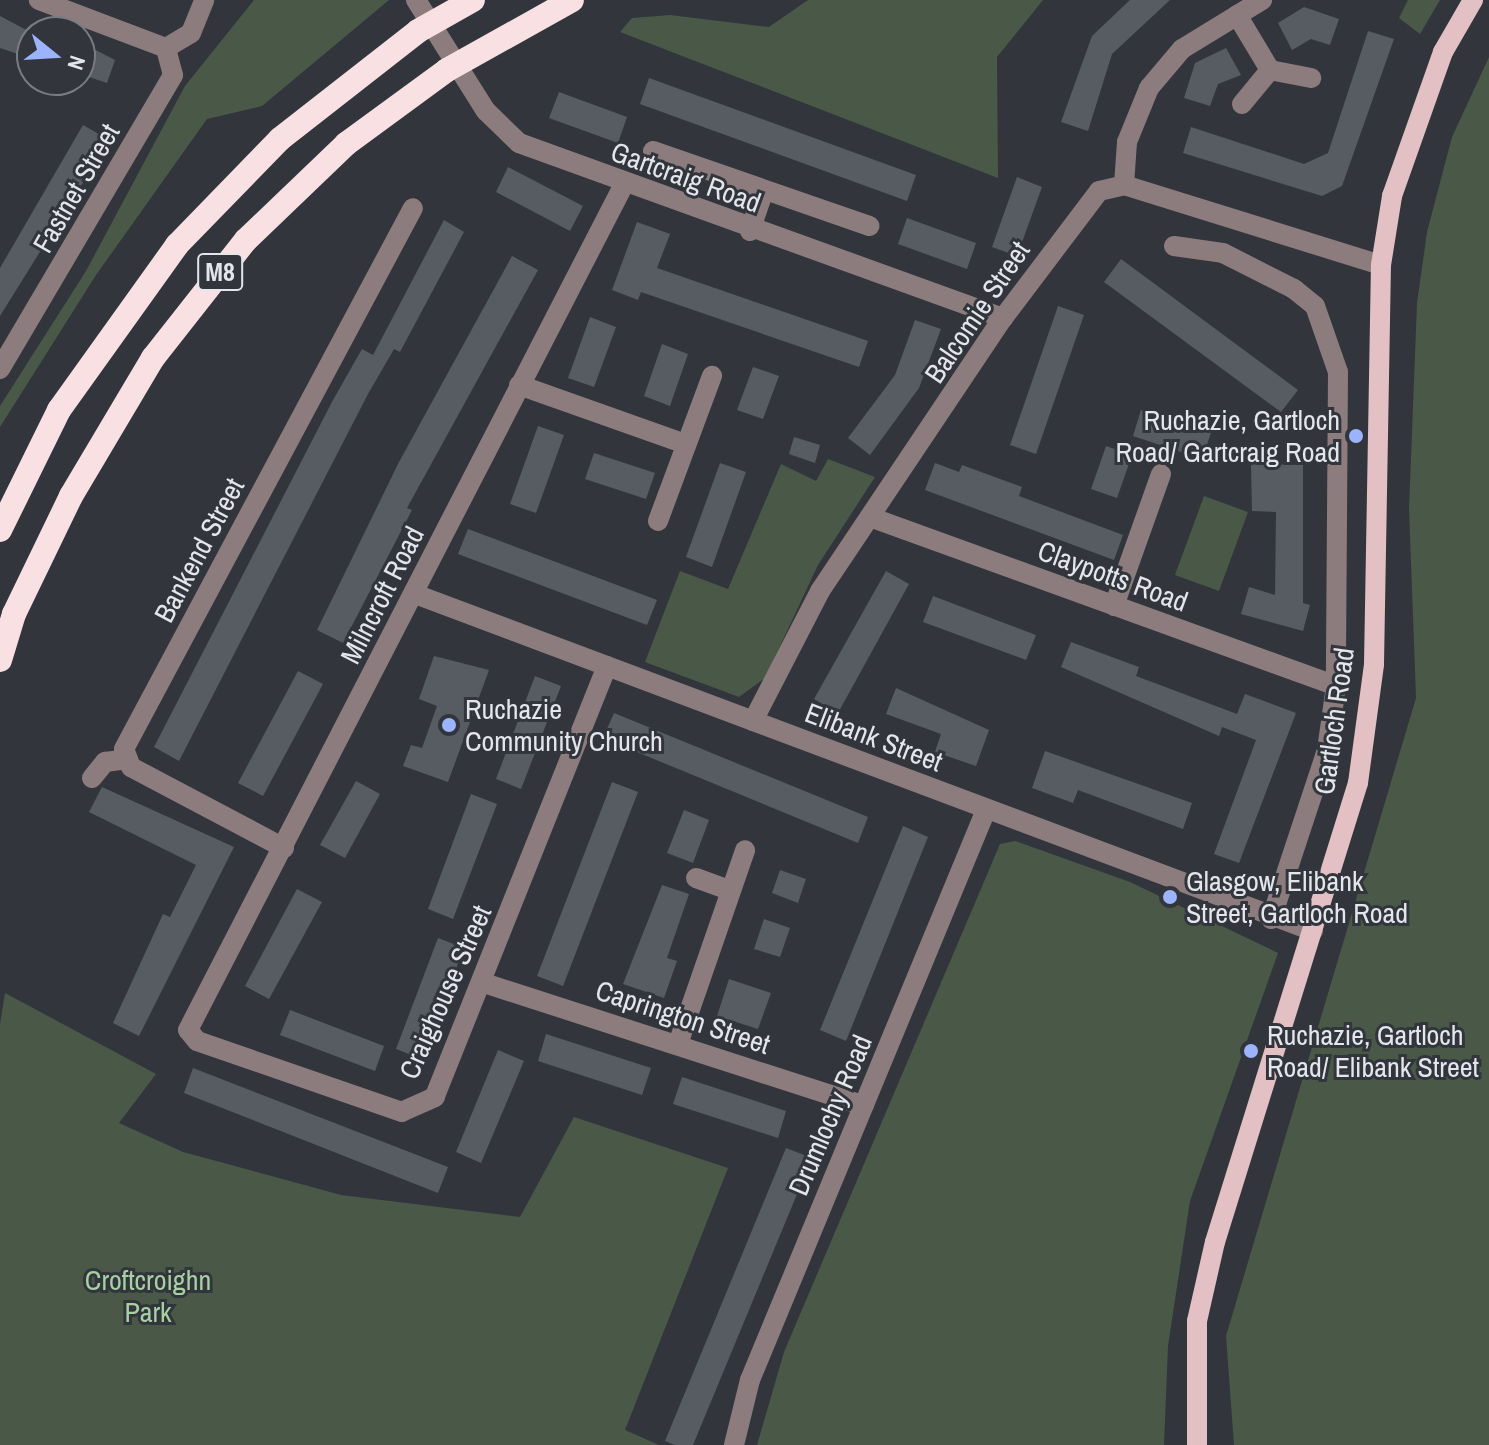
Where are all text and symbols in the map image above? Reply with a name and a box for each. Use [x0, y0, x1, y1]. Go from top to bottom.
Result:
north arrow [16, 16, 96, 96]
text: N [61, 52, 93, 74]
street label: Fastnet Street [26, 118, 126, 258]
street label: Gartcraig Road [607, 134, 765, 220]
street label: Balcomie Street [917, 235, 1037, 389]
road number: M8 [196, 250, 244, 294]
place label: Ruchazie, Gartloch Road/ Gartcraig Road [1115, 403, 1340, 469]
marker: Ruchazie, Gartloch Road/ Gartcraig Road [1347, 427, 1365, 445]
street label: Bankend Street [147, 472, 251, 628]
street label: Milncroft Road [333, 521, 431, 669]
street label: Claypotts Road [1034, 533, 1192, 619]
street label: Gartloch Road [1307, 645, 1361, 797]
place label: Ruchazie Community Church [465, 692, 663, 758]
street label: Elibank Street [801, 695, 947, 779]
marker: Ruchazie Community Church [440, 716, 458, 734]
place label: Glasgow, Elibank Street, Gartloch Road [1186, 864, 1408, 930]
marker: Glasgow, Elibank Street, Gartloch Road [1161, 888, 1179, 906]
street label: Craighouse Street [392, 900, 498, 1084]
street label: Caprington Street [592, 973, 774, 1061]
place label: Ruchazie, Gartloch Road/ Elibank Street [1267, 1018, 1479, 1084]
street label: Drumlochy Road [781, 1030, 879, 1200]
marker: Ruchazie, Gartloch Road/ Elibank Street [1242, 1042, 1260, 1060]
park label: Croftcroighn Park [85, 1263, 211, 1329]

